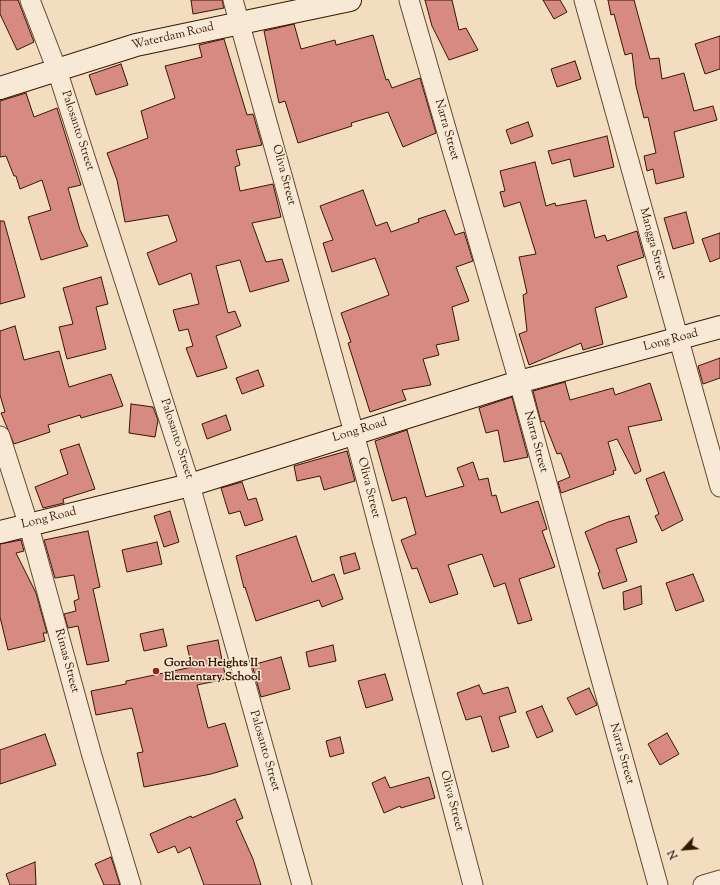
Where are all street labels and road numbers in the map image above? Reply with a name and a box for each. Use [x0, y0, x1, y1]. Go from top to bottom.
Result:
street label: Waterdam Road [130, 21, 216, 53]
street label: Palosanto Street [57, 89, 97, 173]
street label: Narra Street [430, 98, 462, 162]
street label: Oliva Street [268, 143, 298, 207]
street label: Mangga Street [635, 206, 669, 282]
street label: Long Road [642, 327, 700, 355]
street label: Palosanto Street [156, 397, 196, 481]
street label: Narra Street [520, 410, 550, 474]
street label: Long Road [331, 416, 389, 446]
street label: Oliva Street [353, 456, 383, 520]
street label: Long Road [20, 505, 78, 533]
street label: Rimas Street [51, 627, 81, 695]
street label: Palosanto Street [246, 709, 282, 793]
street label: Narra Street [605, 722, 637, 786]
street label: Oliva Street [436, 769, 466, 833]

